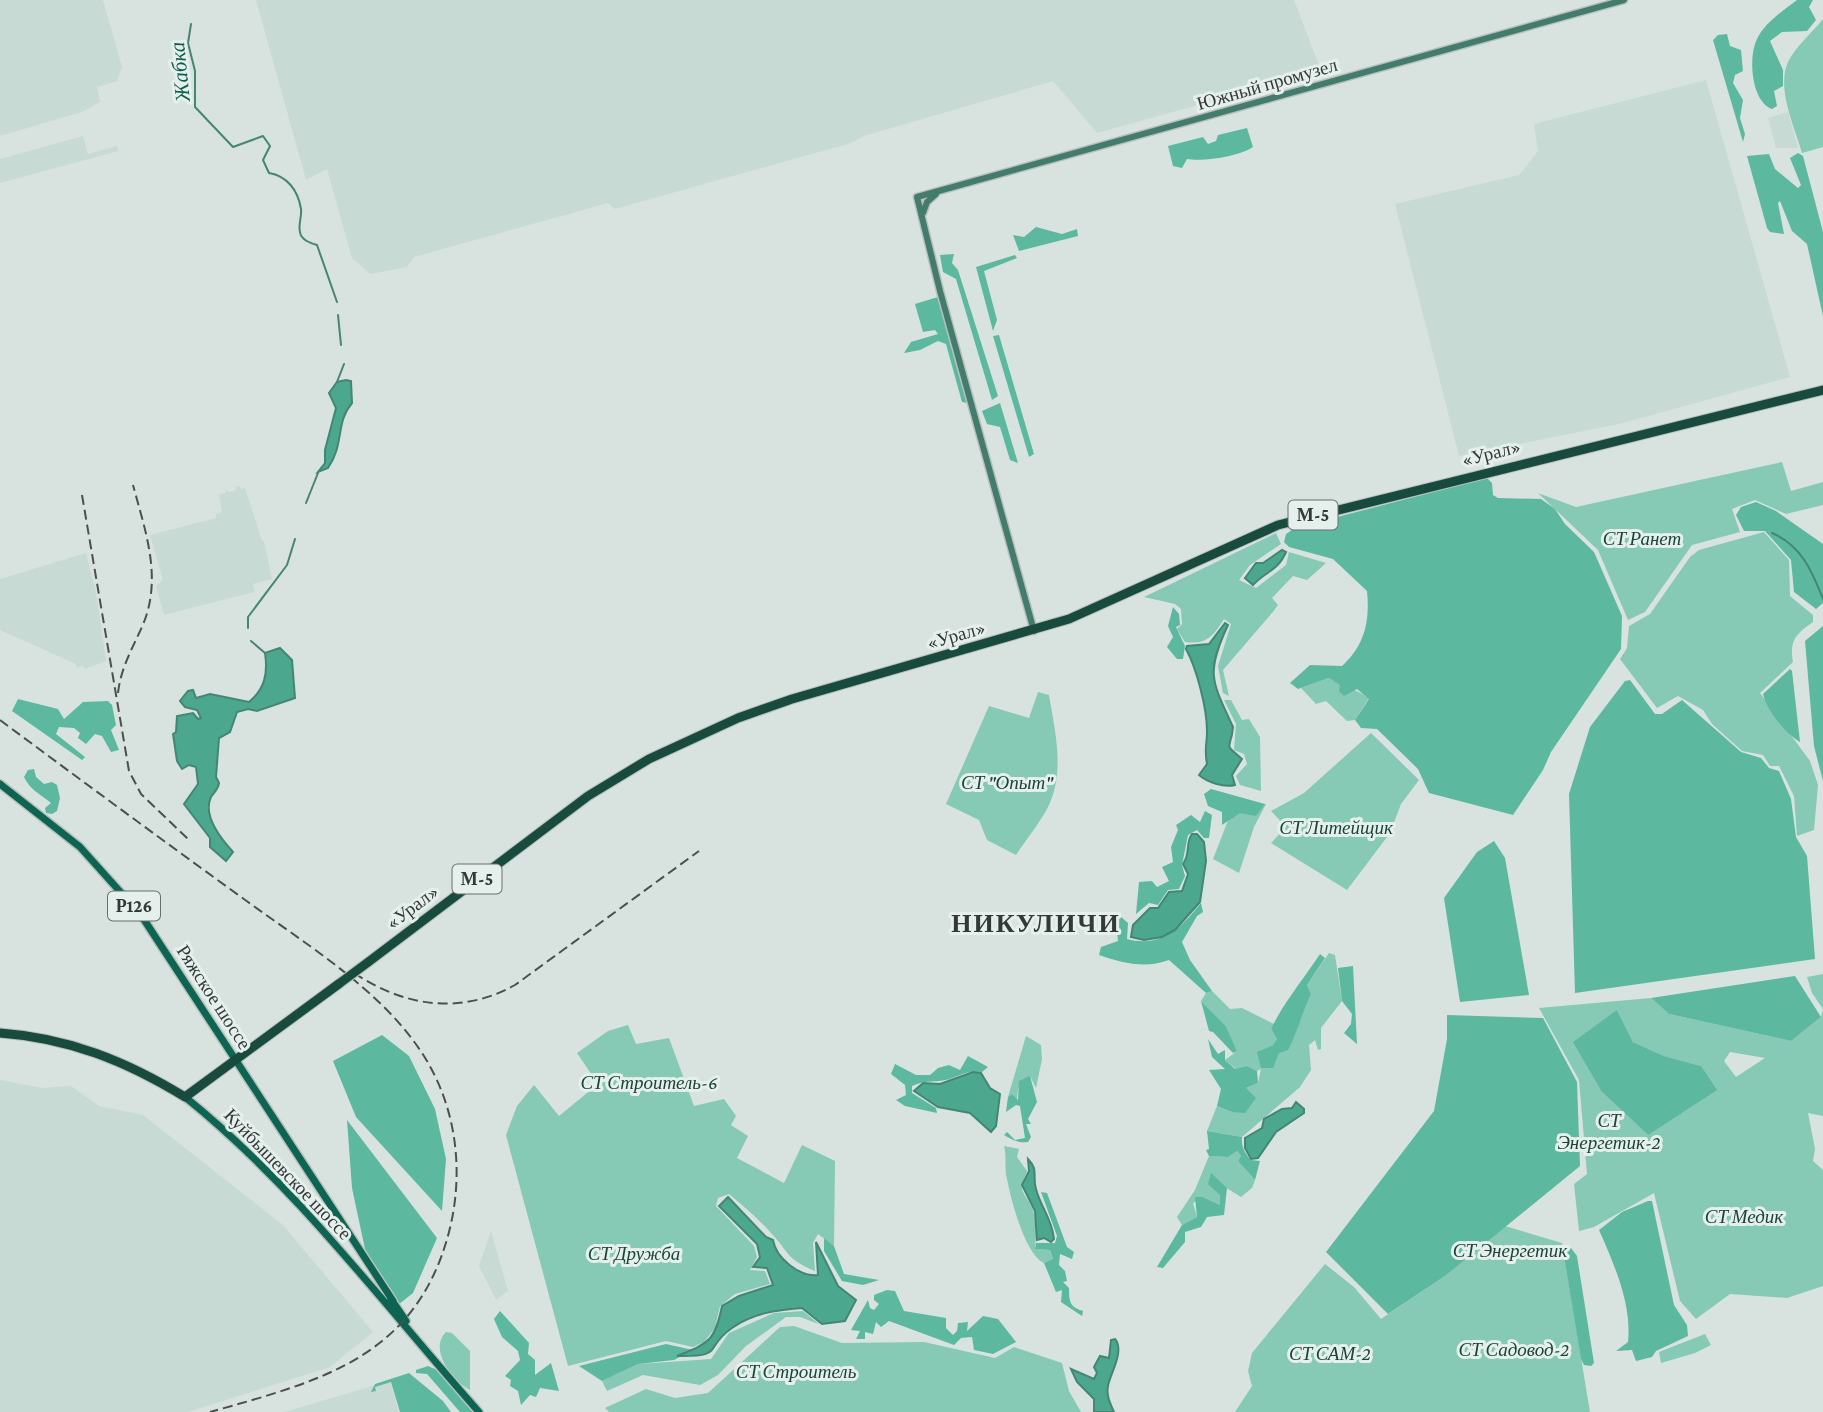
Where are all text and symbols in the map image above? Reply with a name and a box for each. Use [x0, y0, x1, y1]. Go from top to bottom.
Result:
water label: Жабка [165, 41, 195, 104]
street label: Южный промузел [1194, 54, 1340, 114]
street label: «Урал» [1459, 436, 1523, 470]
road number: М-5 [1288, 500, 1338, 530]
park label: СТ Ранет [1603, 528, 1681, 549]
street label: «Урал» [924, 617, 988, 653]
park label: СТ "Опыт" [961, 772, 1054, 793]
park label: СТ Литейщик [1279, 817, 1394, 838]
road number: М-5 [452, 864, 502, 894]
street label: «Урал» [382, 881, 442, 933]
road number: Р126 [108, 891, 160, 920]
district label: НИКУЛИЧИ [951, 909, 1121, 938]
street label: Ряжское шоссе [173, 941, 255, 1053]
park label: СТ Строитель-6 [580, 1072, 718, 1093]
street label: Куйбышевское шоссе [220, 1104, 356, 1244]
park label: СТ Энергетик-2 [1557, 1110, 1661, 1153]
park label: СТ Медик [1705, 1206, 1784, 1227]
park label: СТ Энергетик [1453, 1240, 1568, 1261]
park label: СТ Дружба [588, 1243, 680, 1264]
park label: СТ Садовод-2 [1459, 1339, 1569, 1360]
park label: СТ САМ-2 [1289, 1343, 1371, 1364]
park label: СТ Строитель [736, 1361, 857, 1382]

